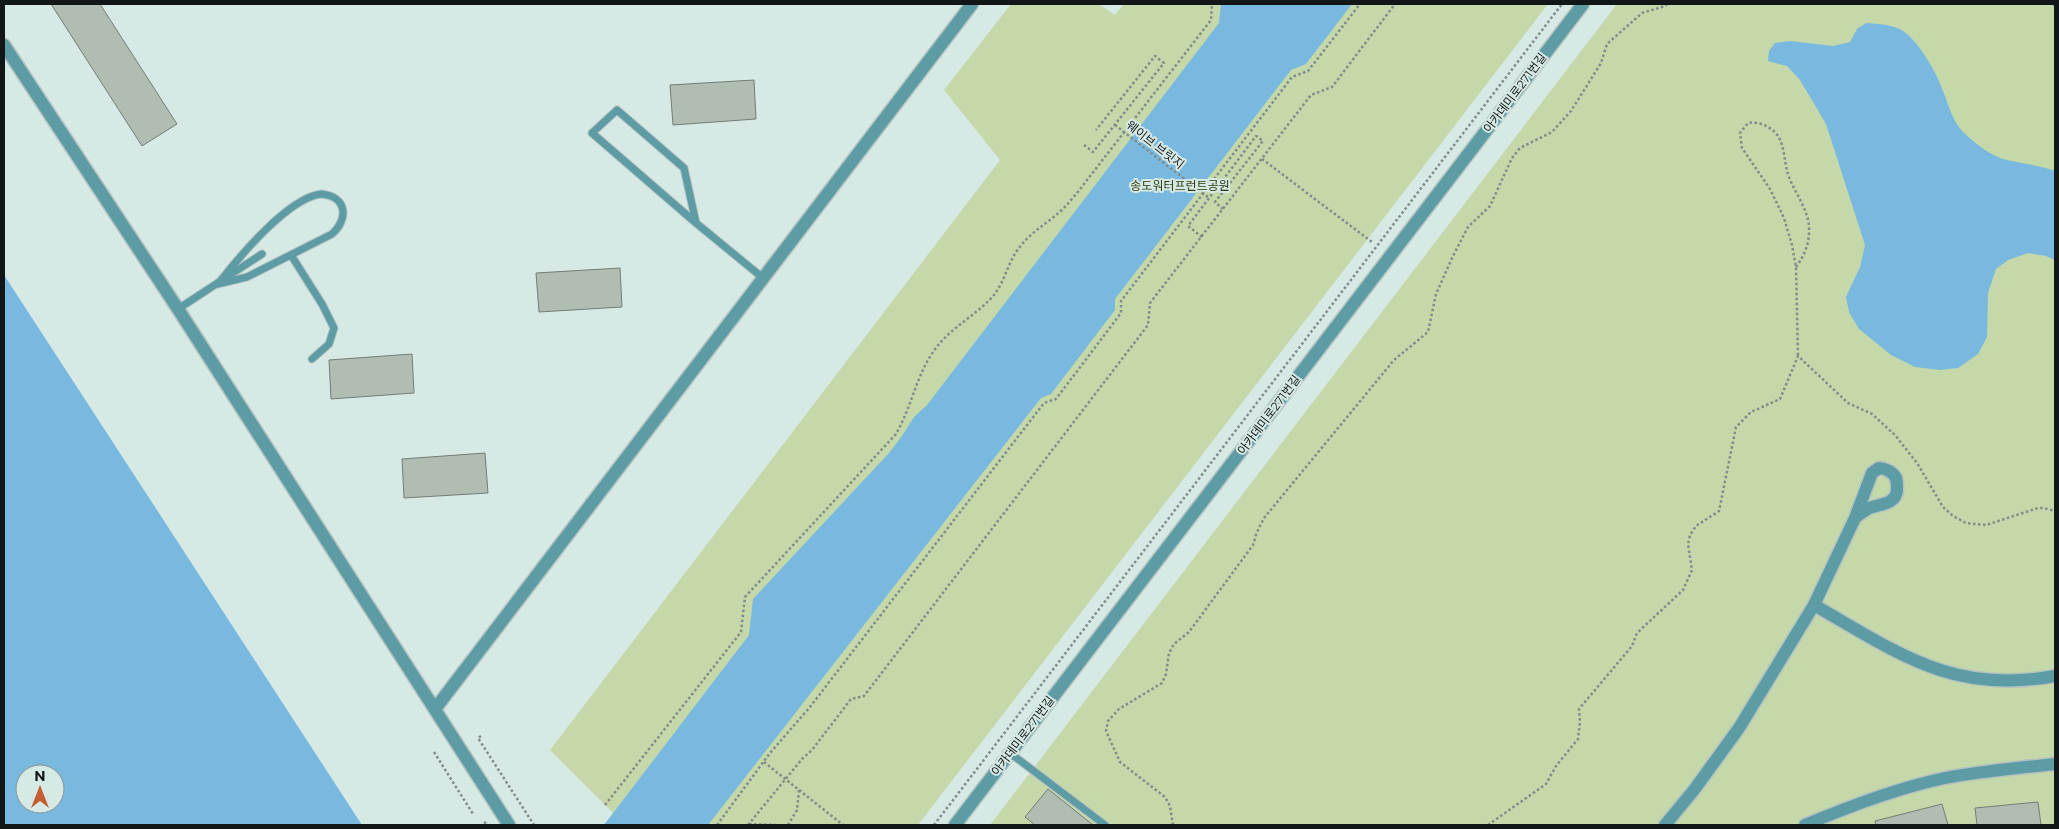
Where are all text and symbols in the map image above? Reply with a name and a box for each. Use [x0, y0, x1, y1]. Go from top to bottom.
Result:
street label: 아카데미로271번길 [1480, 50, 1549, 135]
street label: 웨이브 브릿지 [1123, 117, 1187, 172]
park label: 송도워터프런트공원 [1130, 178, 1230, 193]
street label: 아카데미로271번길 [1234, 372, 1303, 457]
street label: 아카데미로271번길 [988, 693, 1057, 778]
north arrow [15, 764, 65, 814]
text: N [34, 767, 46, 785]

